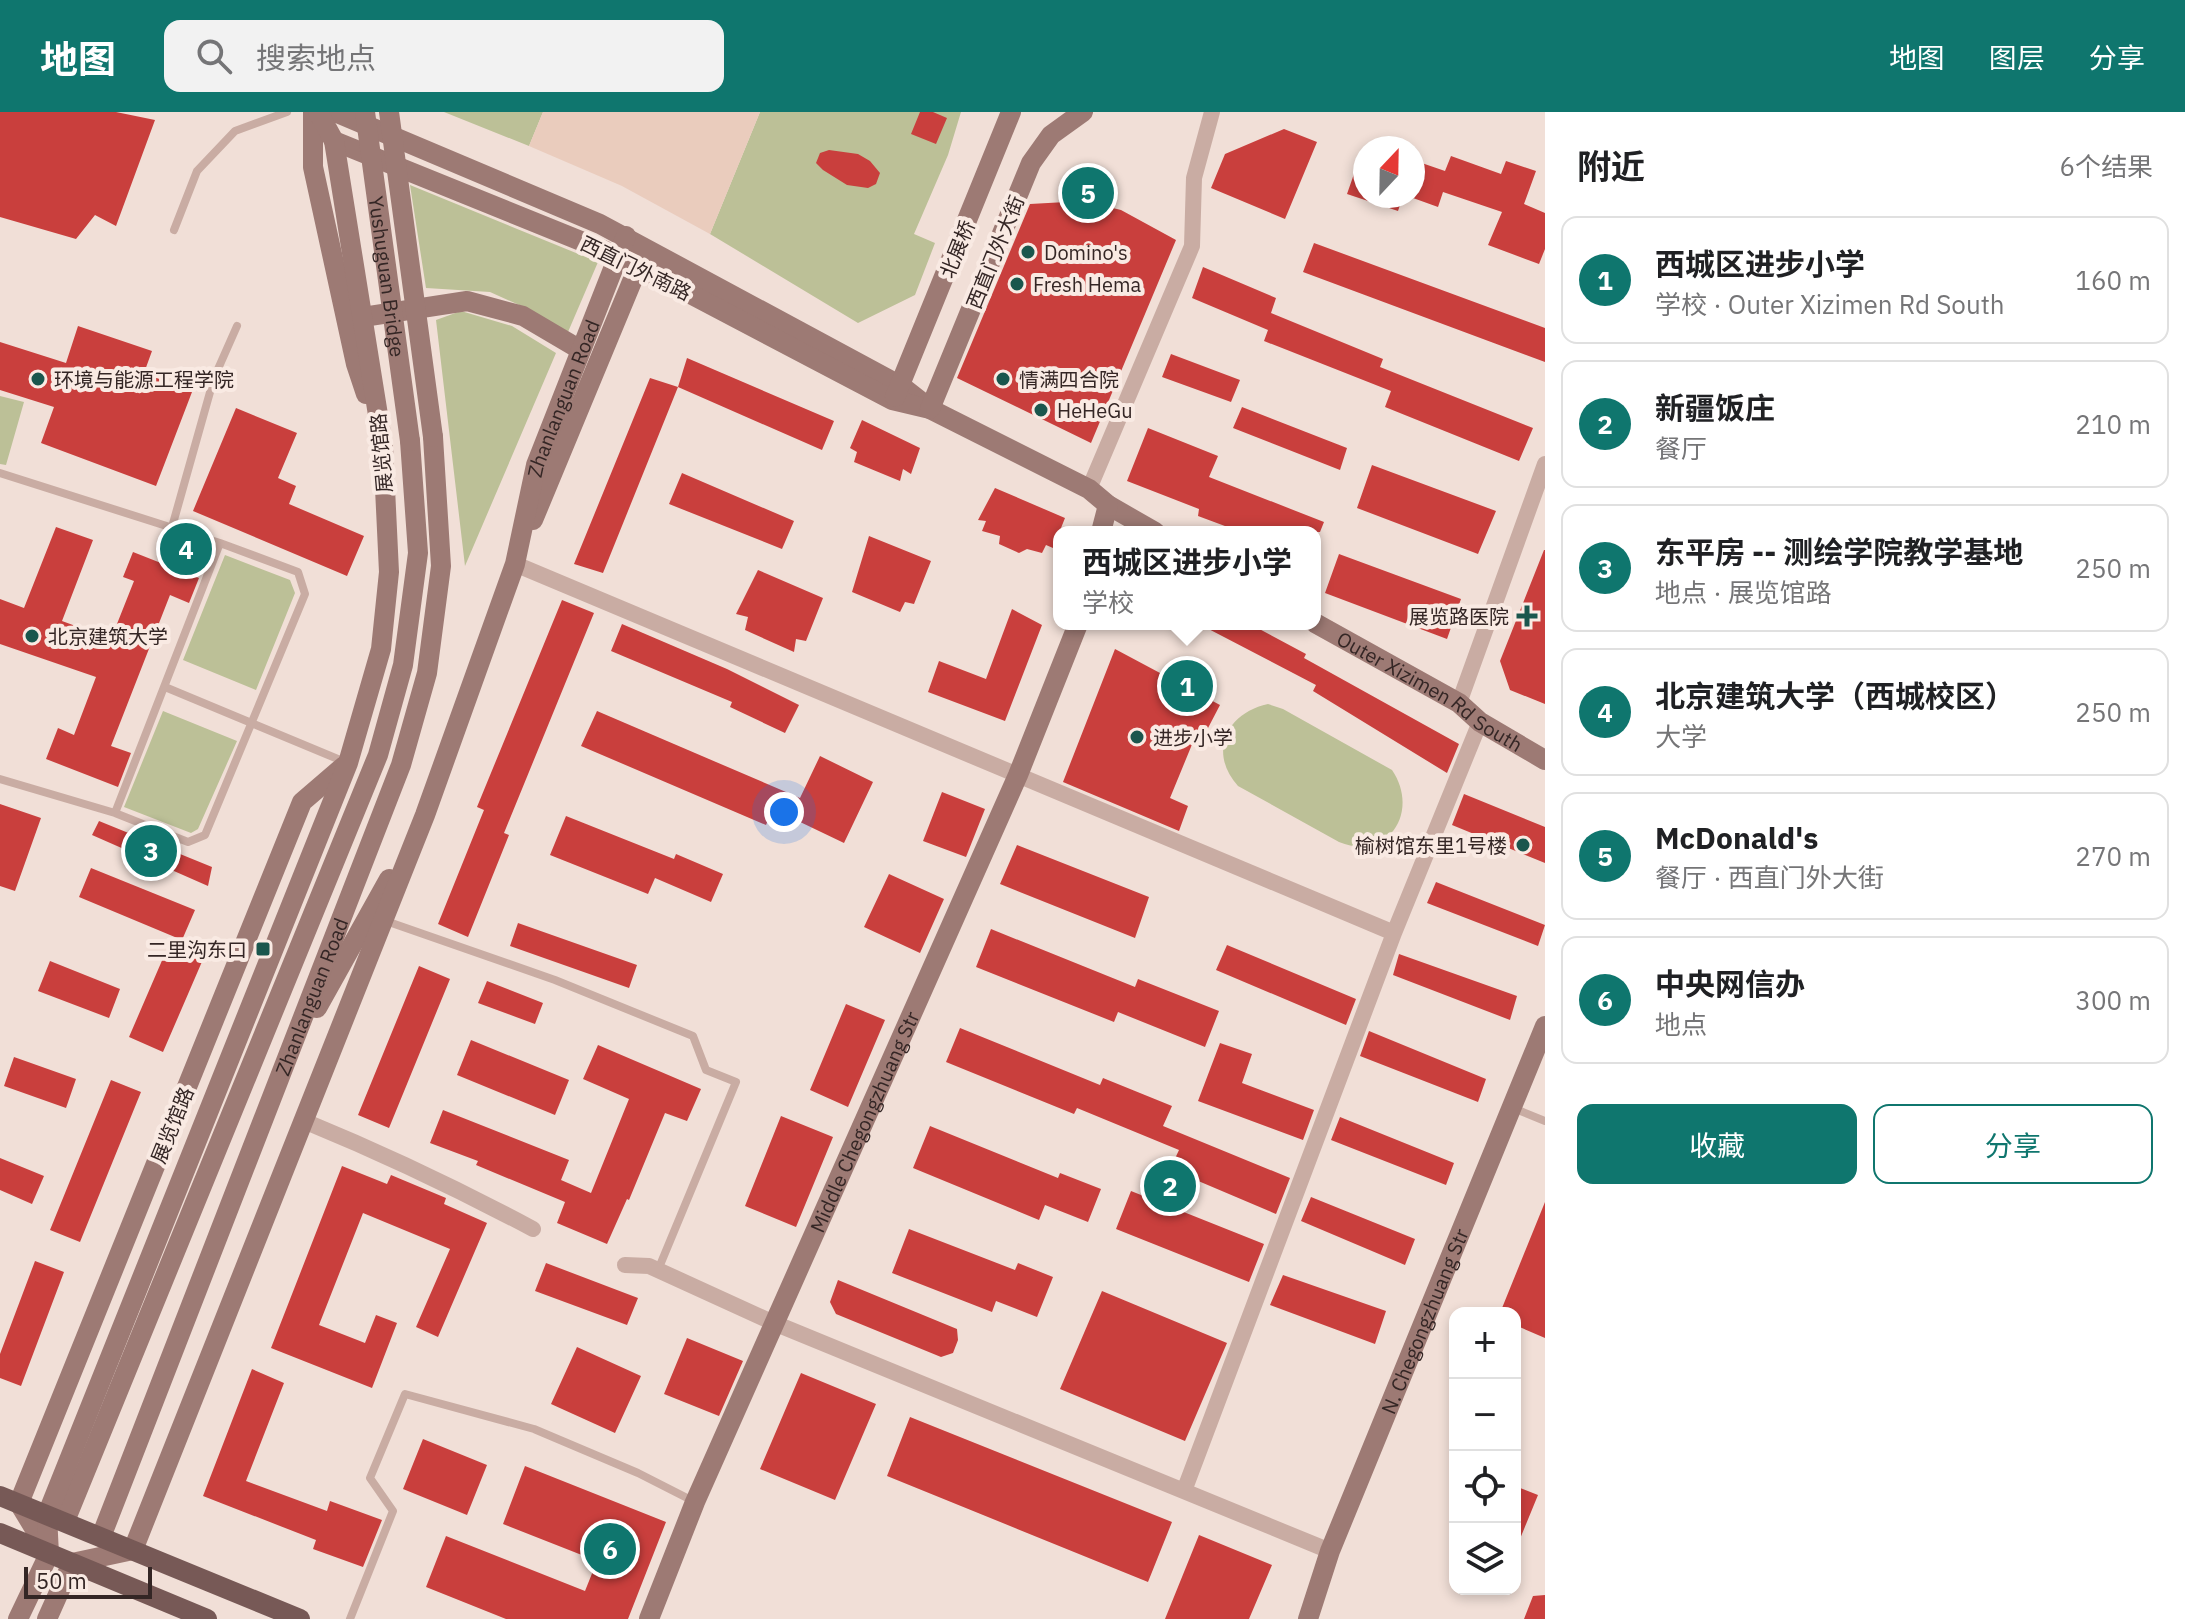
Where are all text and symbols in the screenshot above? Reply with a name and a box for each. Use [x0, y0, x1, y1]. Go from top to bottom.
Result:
search box [164, 20, 724, 92]
text: 地图 [40, 34, 116, 83]
icon: search [192, 34, 236, 78]
text: 搜索地点 [256, 38, 376, 77]
text: 地图 [1889, 39, 1945, 76]
text: 图层 [1989, 39, 2045, 76]
text: 分享 [2089, 39, 2145, 76]
north arrow [1353, 136, 1425, 208]
text: 附近 [1577, 144, 1645, 188]
text: 6个结果 [2059, 149, 2153, 183]
pin: 5 [1062, 163, 1114, 223]
street label: 西直门外大街 [960, 191, 1030, 313]
street label: Yushuguan Bridge [363, 194, 412, 359]
street label: 北展桥 [933, 216, 981, 282]
street label: 西直门外南路 [576, 230, 696, 306]
place label: Domino's [1044, 239, 1128, 266]
marker: Domino's [1019, 243, 1037, 261]
text: 西城区进步小学 [1655, 244, 1865, 283]
text: 1 [1597, 263, 1613, 297]
text: 160 m [2075, 263, 2151, 297]
place label: Fresh Hema [1033, 271, 1141, 298]
marker: Fresh Hema [1008, 275, 1026, 293]
text: 学校 · Outer Xizimen Rd South [1655, 287, 2005, 321]
street label: Zhanlanguan Road [520, 316, 605, 480]
place label: 环境与能源工程学院 [54, 366, 234, 393]
place label: 情满四合院 [1019, 366, 1119, 393]
marker: 环境与能源工程学院 [29, 370, 47, 388]
marker: 情满四合院 [994, 370, 1012, 388]
text: 新疆饭庄 [1655, 388, 1775, 427]
place label: HeHeGu [1057, 397, 1133, 424]
marker: HeHeGu [1032, 401, 1050, 419]
text: 2 [1597, 407, 1613, 441]
text: 210 m [2075, 407, 2151, 441]
street label: 展览馆路 [364, 412, 398, 494]
text: 餐厅 [1655, 431, 1707, 465]
pin: 4 [160, 519, 212, 579]
popup [1053, 526, 1321, 630]
text: 东平房 -- 测绘学院教学基地 [1655, 532, 2023, 571]
text: 西城区进步小学 [1082, 542, 1292, 581]
text: 3 [1597, 551, 1613, 585]
text: 250 m [2075, 551, 2151, 585]
text: 地点 · 展览馆路 [1655, 575, 1832, 609]
text: 学校 [1082, 585, 1134, 619]
place label: 展览路医院 [1409, 603, 1509, 630]
marker: 展览路医院 [1516, 605, 1538, 627]
place label: 北京建筑大学 [48, 623, 168, 650]
street label: Outer Xizimen Rd South [1332, 625, 1528, 758]
marker: 北京建筑大学 [23, 627, 41, 645]
pin: 1 [1161, 656, 1213, 716]
text: 北京建筑大学（西城校区） [1655, 676, 2015, 715]
text: 4 [1597, 695, 1613, 729]
text: 250 m [2075, 695, 2151, 729]
text: 大学 [1655, 719, 1707, 753]
place label: 进步小学 [1153, 724, 1233, 751]
marker: 进步小学 [1128, 728, 1146, 746]
your location [764, 792, 804, 832]
text: McDonald's [1655, 818, 1818, 857]
pin: 3 [125, 821, 177, 881]
place label: 榆树馆东里1号楼 [1355, 832, 1507, 859]
marker: 榆树馆东里1号楼 [1514, 836, 1532, 854]
text: 5 [1597, 839, 1613, 873]
text: 270 m [2075, 839, 2151, 873]
text: 餐厅 · 西直门外大街 [1655, 860, 1884, 894]
street label: Zhanlanguan Road [268, 914, 354, 1079]
place label: 二里沟东口 [147, 936, 247, 963]
marker: 二里沟东口 [254, 940, 272, 958]
text: 中央网信办 [1655, 964, 1805, 1003]
text: 6 [1597, 983, 1613, 1017]
text: 300 m [2075, 983, 2151, 1017]
street label: Middle Chegongzhuang Str [803, 1007, 925, 1236]
text: 地点 [1655, 1007, 1707, 1041]
street label: 展览馆路 [144, 1083, 200, 1167]
button: 收藏 [1577, 1104, 1857, 1184]
button: 分享 [1873, 1104, 2153, 1184]
pin: 2 [1144, 1156, 1196, 1216]
street label: N. Chegongzhuang Str [1374, 1224, 1474, 1418]
map controls [1449, 1307, 1521, 1595]
button: + [1449, 1307, 1521, 1379]
button: − [1449, 1379, 1521, 1451]
button: locate [1449, 1451, 1521, 1523]
pin: 6 [584, 1519, 636, 1579]
button: layers [1449, 1523, 1521, 1595]
scale bar [24, 1563, 152, 1599]
text: 50 m [36, 1566, 87, 1595]

